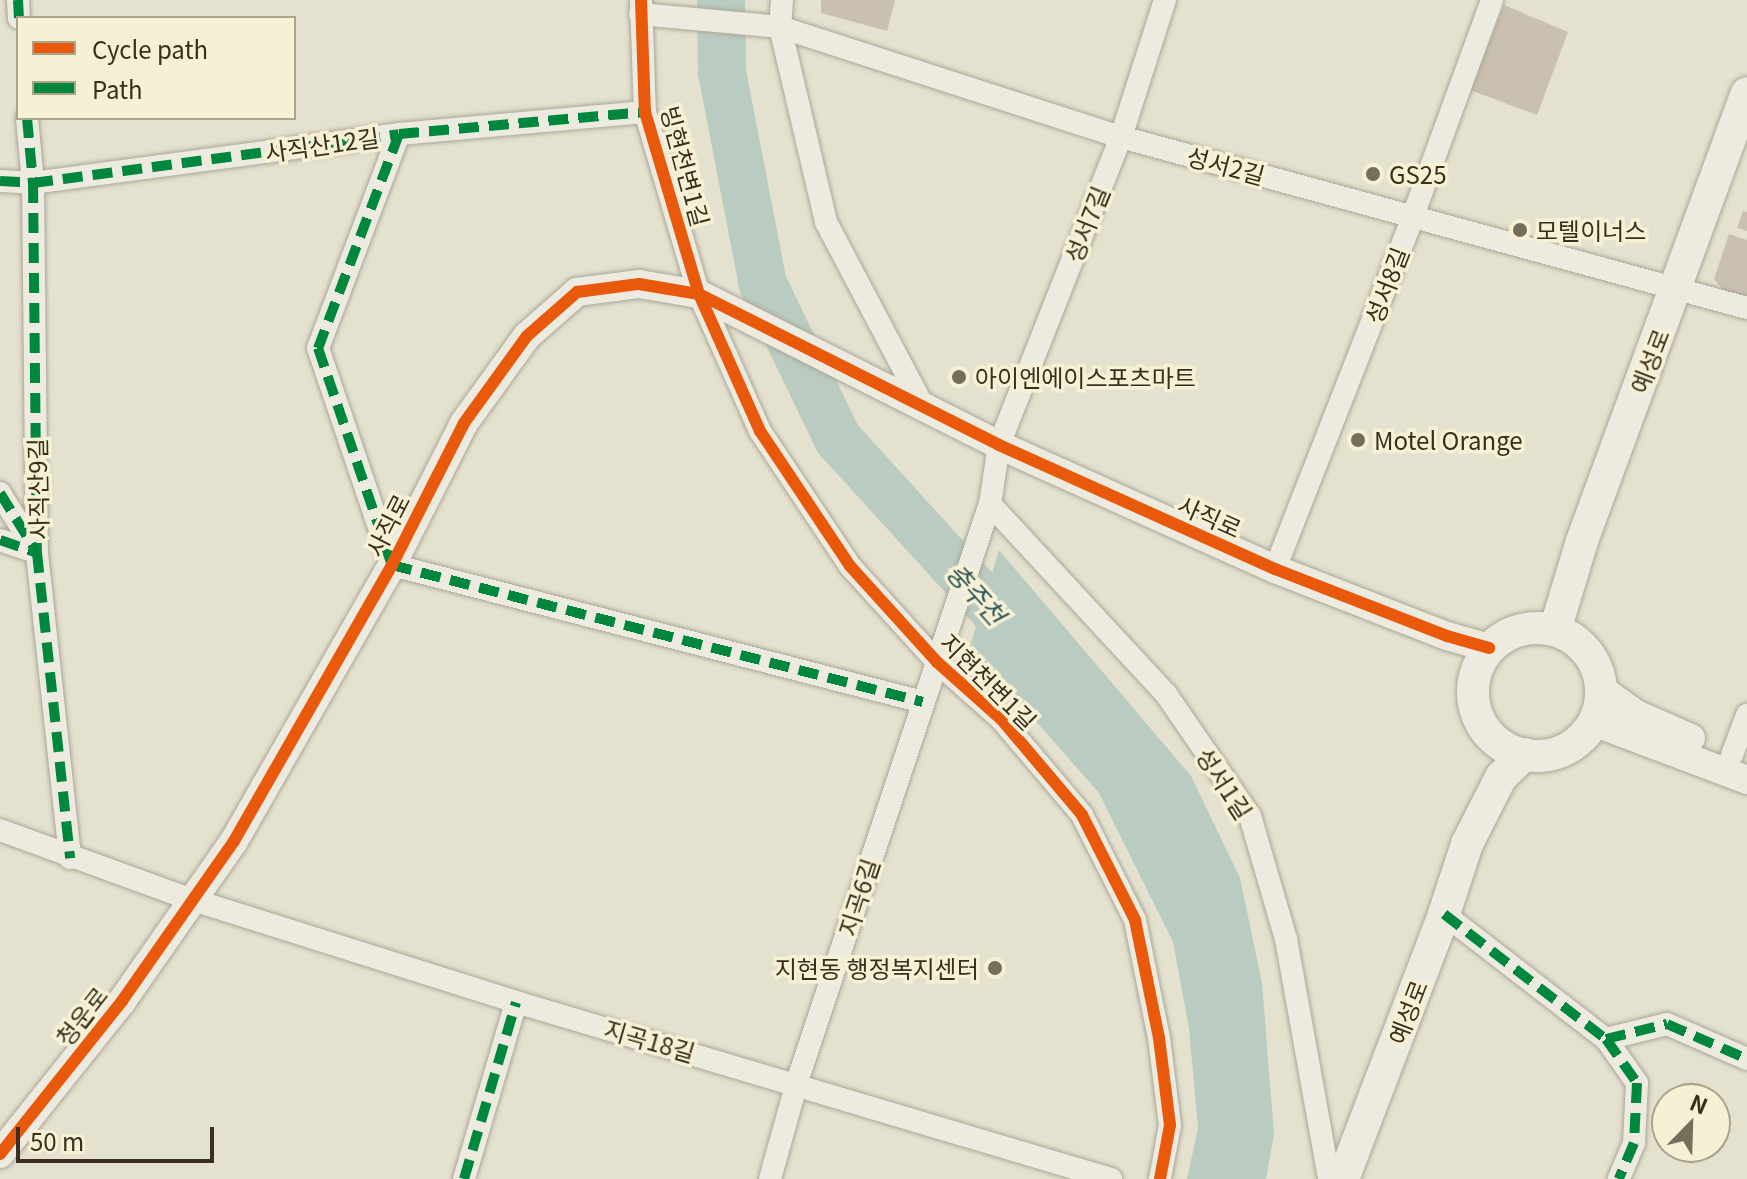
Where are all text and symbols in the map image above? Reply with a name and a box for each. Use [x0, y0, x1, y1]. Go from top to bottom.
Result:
legend [16, 16, 296, 120]
text: Cycle path [92, 31, 208, 66]
text: Path [92, 71, 143, 106]
street label: 빙현천변1길 [656, 103, 716, 229]
street label: 사직산12길 [263, 122, 381, 166]
street label: 성서2길 [1184, 141, 1268, 189]
place label: GS25 [1389, 160, 1446, 188]
marker: GS25 [1364, 165, 1382, 183]
street label: 성서7길 [1058, 182, 1114, 266]
place label: 모텔이너스 [1536, 216, 1646, 244]
marker: 모텔이너스 [1511, 221, 1529, 239]
street label: 성서8길 [1358, 243, 1414, 327]
street label: 예성로 [1624, 325, 1674, 397]
place label: 아이엔에이스포츠마트 [975, 363, 1196, 391]
marker: 아이엔에이스포츠마트 [950, 368, 968, 386]
place label: Motel Orange [1374, 426, 1523, 454]
marker: Motel Orange [1349, 431, 1367, 449]
street label: 사직산9길 [22, 438, 52, 540]
street label: 사직로 [359, 489, 415, 561]
street label: 사직로 [1174, 489, 1246, 543]
water label: 충주천 [941, 556, 1013, 630]
street label: 지현천변1길 [935, 627, 1043, 735]
street label: 성서1길 [1191, 742, 1259, 824]
street label: 지곡6길 [832, 855, 884, 939]
place label: 지현동 행정복지센터 [775, 954, 979, 982]
marker: 지현동 행정복지센터 [986, 959, 1004, 977]
street label: 예성로 [1382, 976, 1432, 1048]
street label: 청운로 [49, 981, 113, 1051]
street label: 지곡18길 [601, 1013, 699, 1067]
north arrow [1651, 1083, 1731, 1163]
text: N [1686, 1085, 1713, 1121]
scale bar [20, 1111, 218, 1161]
text: 50 m [30, 1123, 84, 1158]

